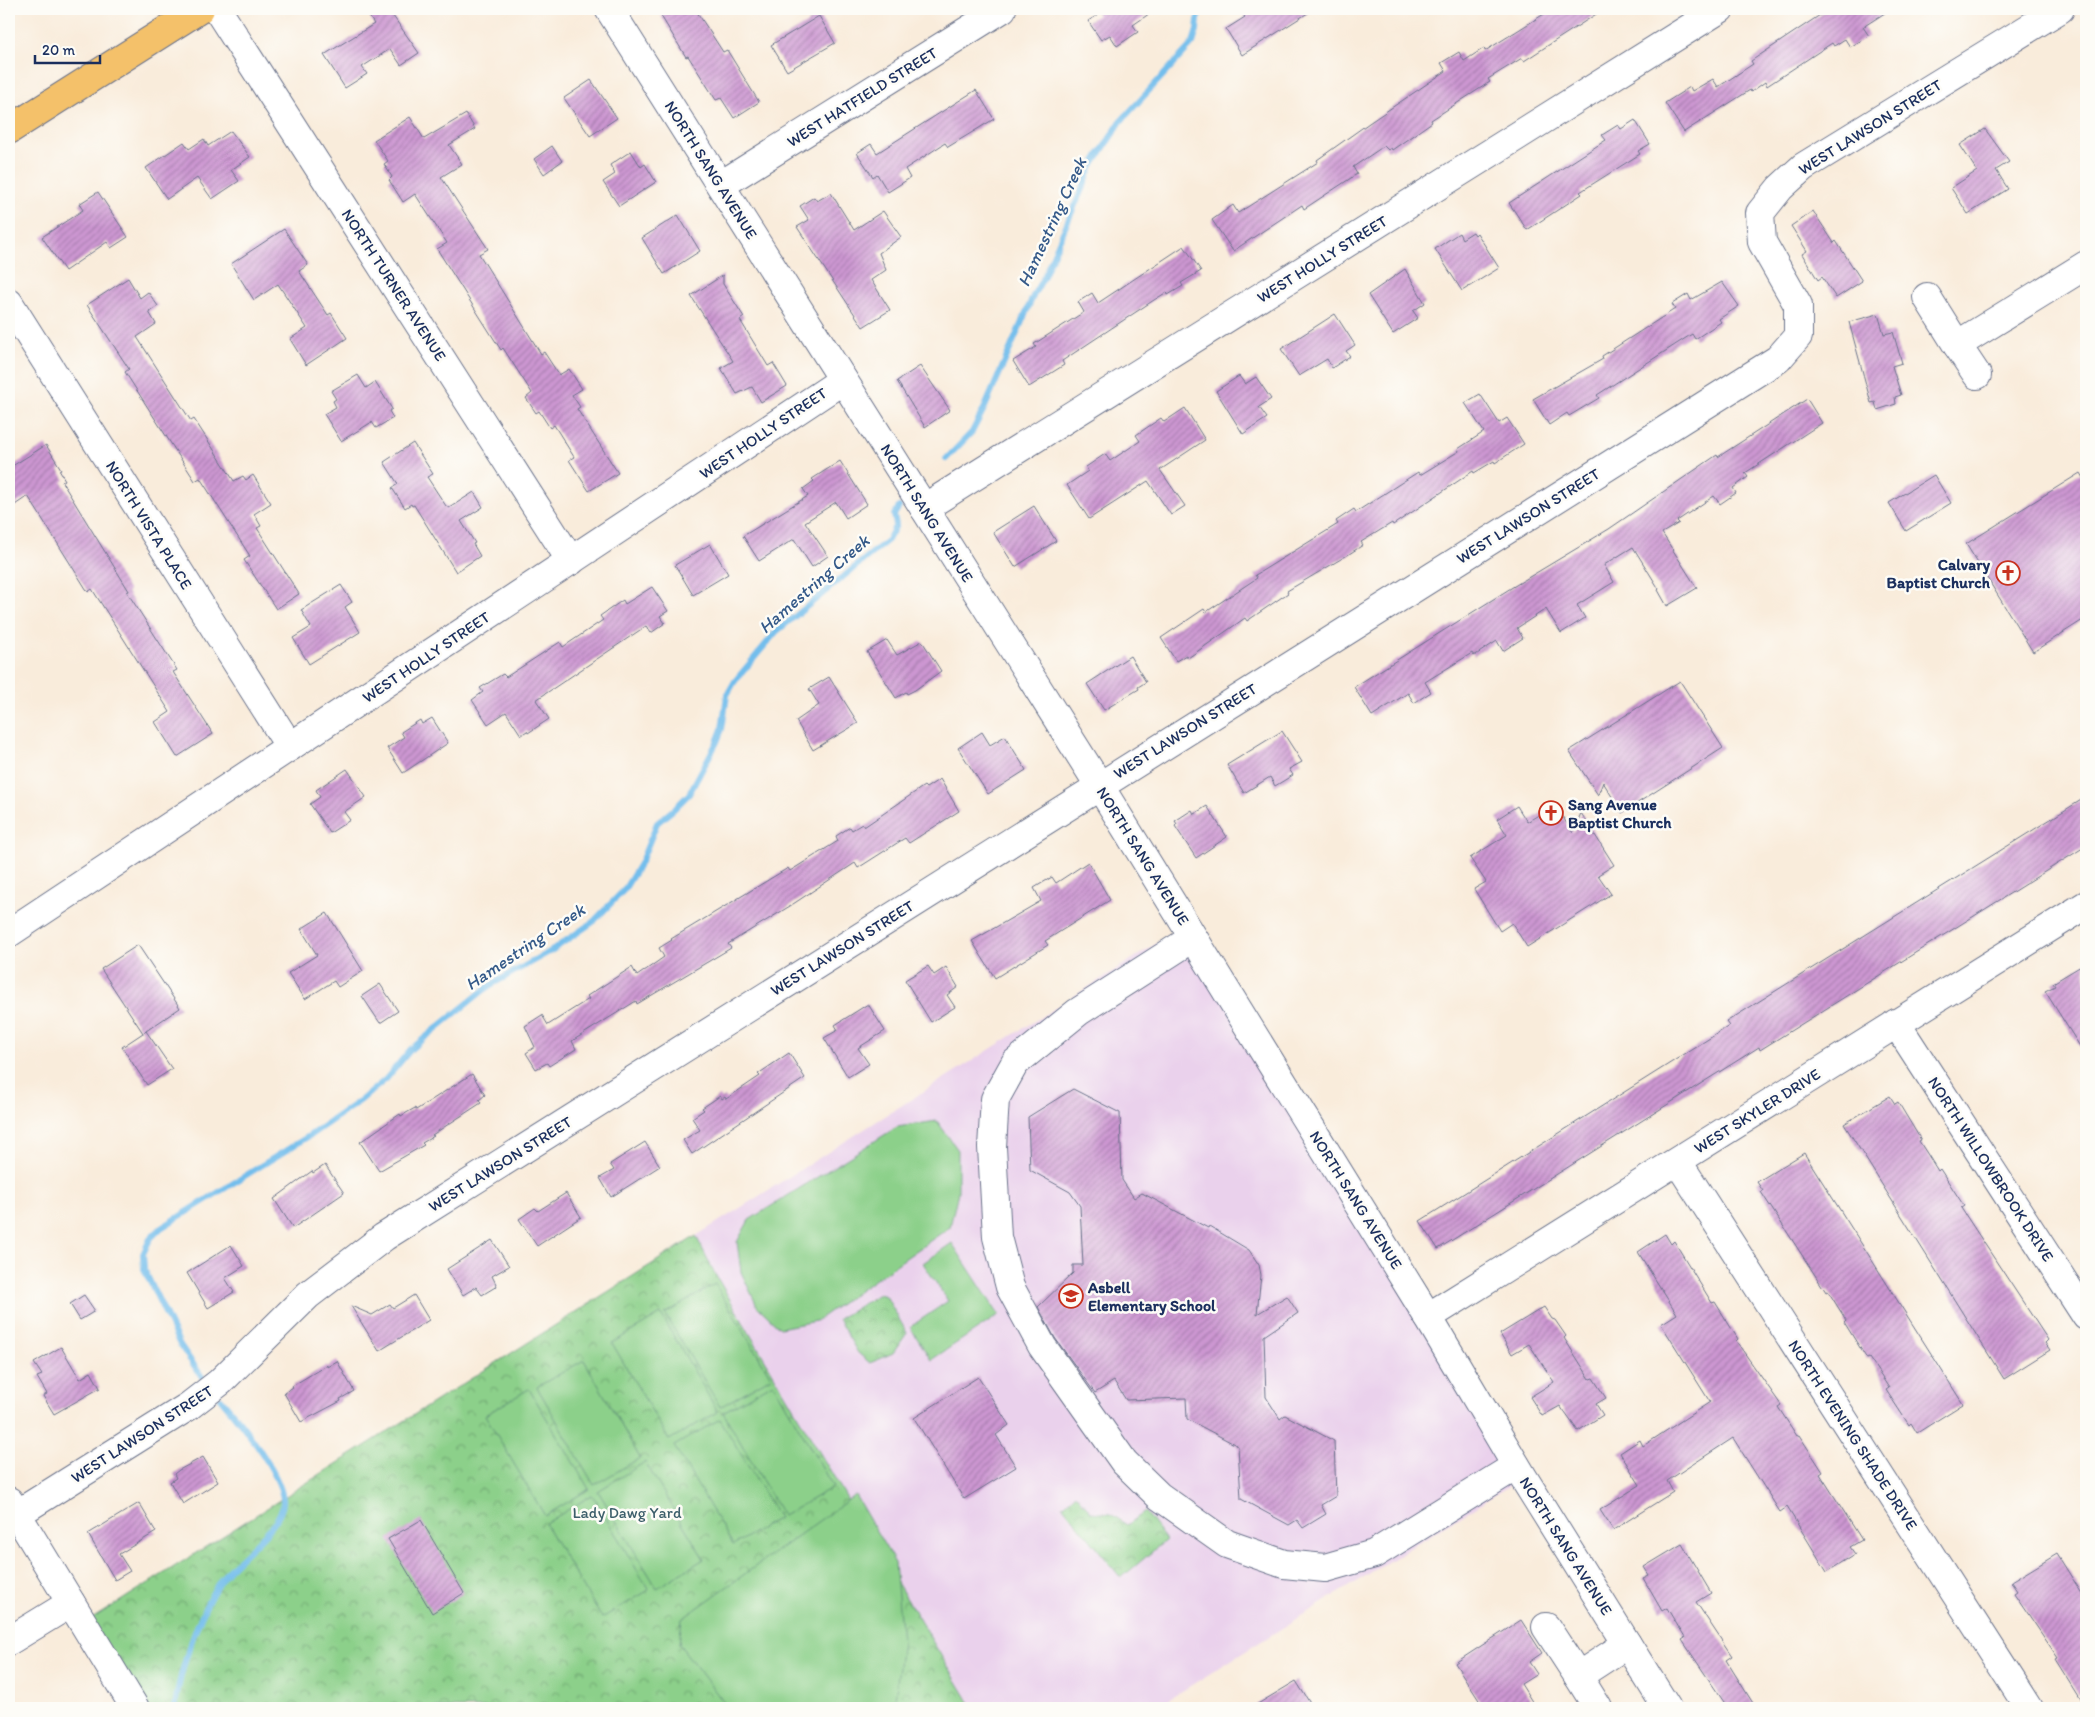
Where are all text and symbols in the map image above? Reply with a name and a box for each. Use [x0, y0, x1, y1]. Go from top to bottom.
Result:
scale bar [35, 32, 100, 64]
text: 20 m [42, 41, 76, 59]
street label: WEST HATFIELD STREET [783, 43, 941, 151]
street label: WEST LAWSON STREET [1795, 75, 1945, 179]
street label: NORTH SANG AVENUE [661, 97, 761, 243]
water label: Hamestring Creek [1012, 152, 1092, 290]
street label: NORTH TURNER AVENUE [338, 205, 450, 365]
street label: WEST HOLLY STREET [1253, 211, 1391, 307]
street label: WEST HOLLY STREET [696, 383, 830, 483]
street label: NORTH SANG AVENUE [877, 440, 977, 586]
street label: NORTH VISTA PLACE [102, 457, 196, 593]
street label: WEST LAWSON STREET [1453, 464, 1603, 568]
water label: Hamestring Creek [754, 529, 875, 638]
place label: Calvary Baptist Church [1887, 555, 1991, 593]
church icon: Calvary Baptist Church [1995, 560, 2021, 586]
street label: WEST HOLLY STREET [359, 607, 493, 707]
street label: WEST LAWSON STREET [1110, 679, 1260, 783]
street label: NORTH SANG AVENUE [1093, 783, 1193, 929]
place label: Sang Avenue Baptist Church [1568, 795, 1672, 833]
church icon: Sang Avenue Baptist Church [1538, 800, 1564, 826]
street label: WEST LAWSON STREET [767, 896, 917, 1000]
water label: Hamestring Creek [461, 898, 591, 995]
street label: WEST SKYLER DRIVE [1690, 1064, 1824, 1158]
street label: NORTH WILLOWBROOK DRIVE [1924, 1073, 2058, 1265]
street label: WEST LAWSON STREET [425, 1112, 575, 1216]
street label: NORTH SANG AVENUE [1306, 1127, 1406, 1273]
place label: Asbell Elementary School [1087, 1278, 1216, 1316]
school or university icon: Asbell Elementary School [1058, 1283, 1084, 1309]
street label: NORTH EVENING SHADE DRIVE [1784, 1336, 1922, 1534]
street label: WEST LAWSON STREET [67, 1381, 217, 1487]
street label: NORTH SANG AVENUE [1516, 1473, 1616, 1619]
park label: Lady Dawg Yard [572, 1503, 682, 1522]

